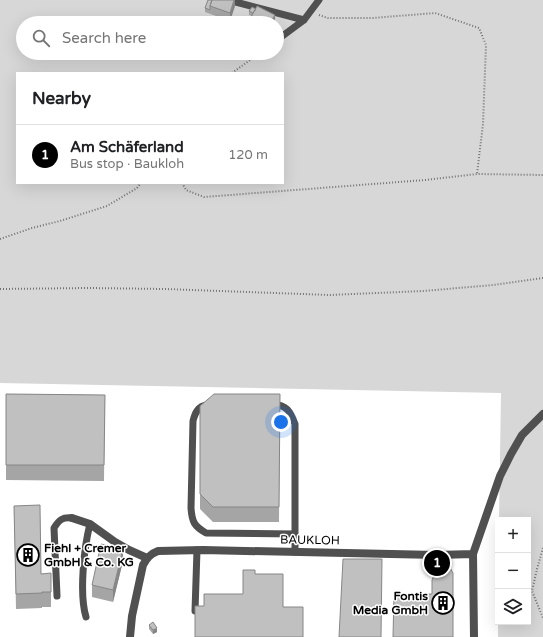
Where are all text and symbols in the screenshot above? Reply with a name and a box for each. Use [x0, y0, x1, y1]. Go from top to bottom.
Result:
search box [16, 16, 284, 60]
icon: search [30, 27, 52, 49]
text: Search here [62, 29, 146, 47]
text: Nearby [32, 88, 91, 109]
text: Am Schäferland [70, 138, 184, 156]
text: 1 [41, 147, 49, 163]
text: 120 m [228, 147, 268, 163]
text: Bus stop · Baukloh [70, 156, 184, 172]
your location [271, 412, 291, 432]
map controls [495, 517, 531, 625]
button: + [495, 517, 531, 553]
street label: BAUKLOH [280, 532, 340, 548]
place label: Fiehl + Cremer GmbH & Co. KG [44, 541, 134, 569]
building icon: Fiehl + Cremer GmbH & Co. KG [15, 542, 41, 568]
pin: 1 [424, 548, 450, 578]
button: − [495, 553, 531, 589]
place label: Fontis Media GmbH [353, 589, 428, 617]
button: layers [495, 589, 531, 625]
building icon: Fontis Media GmbH [430, 590, 456, 616]

